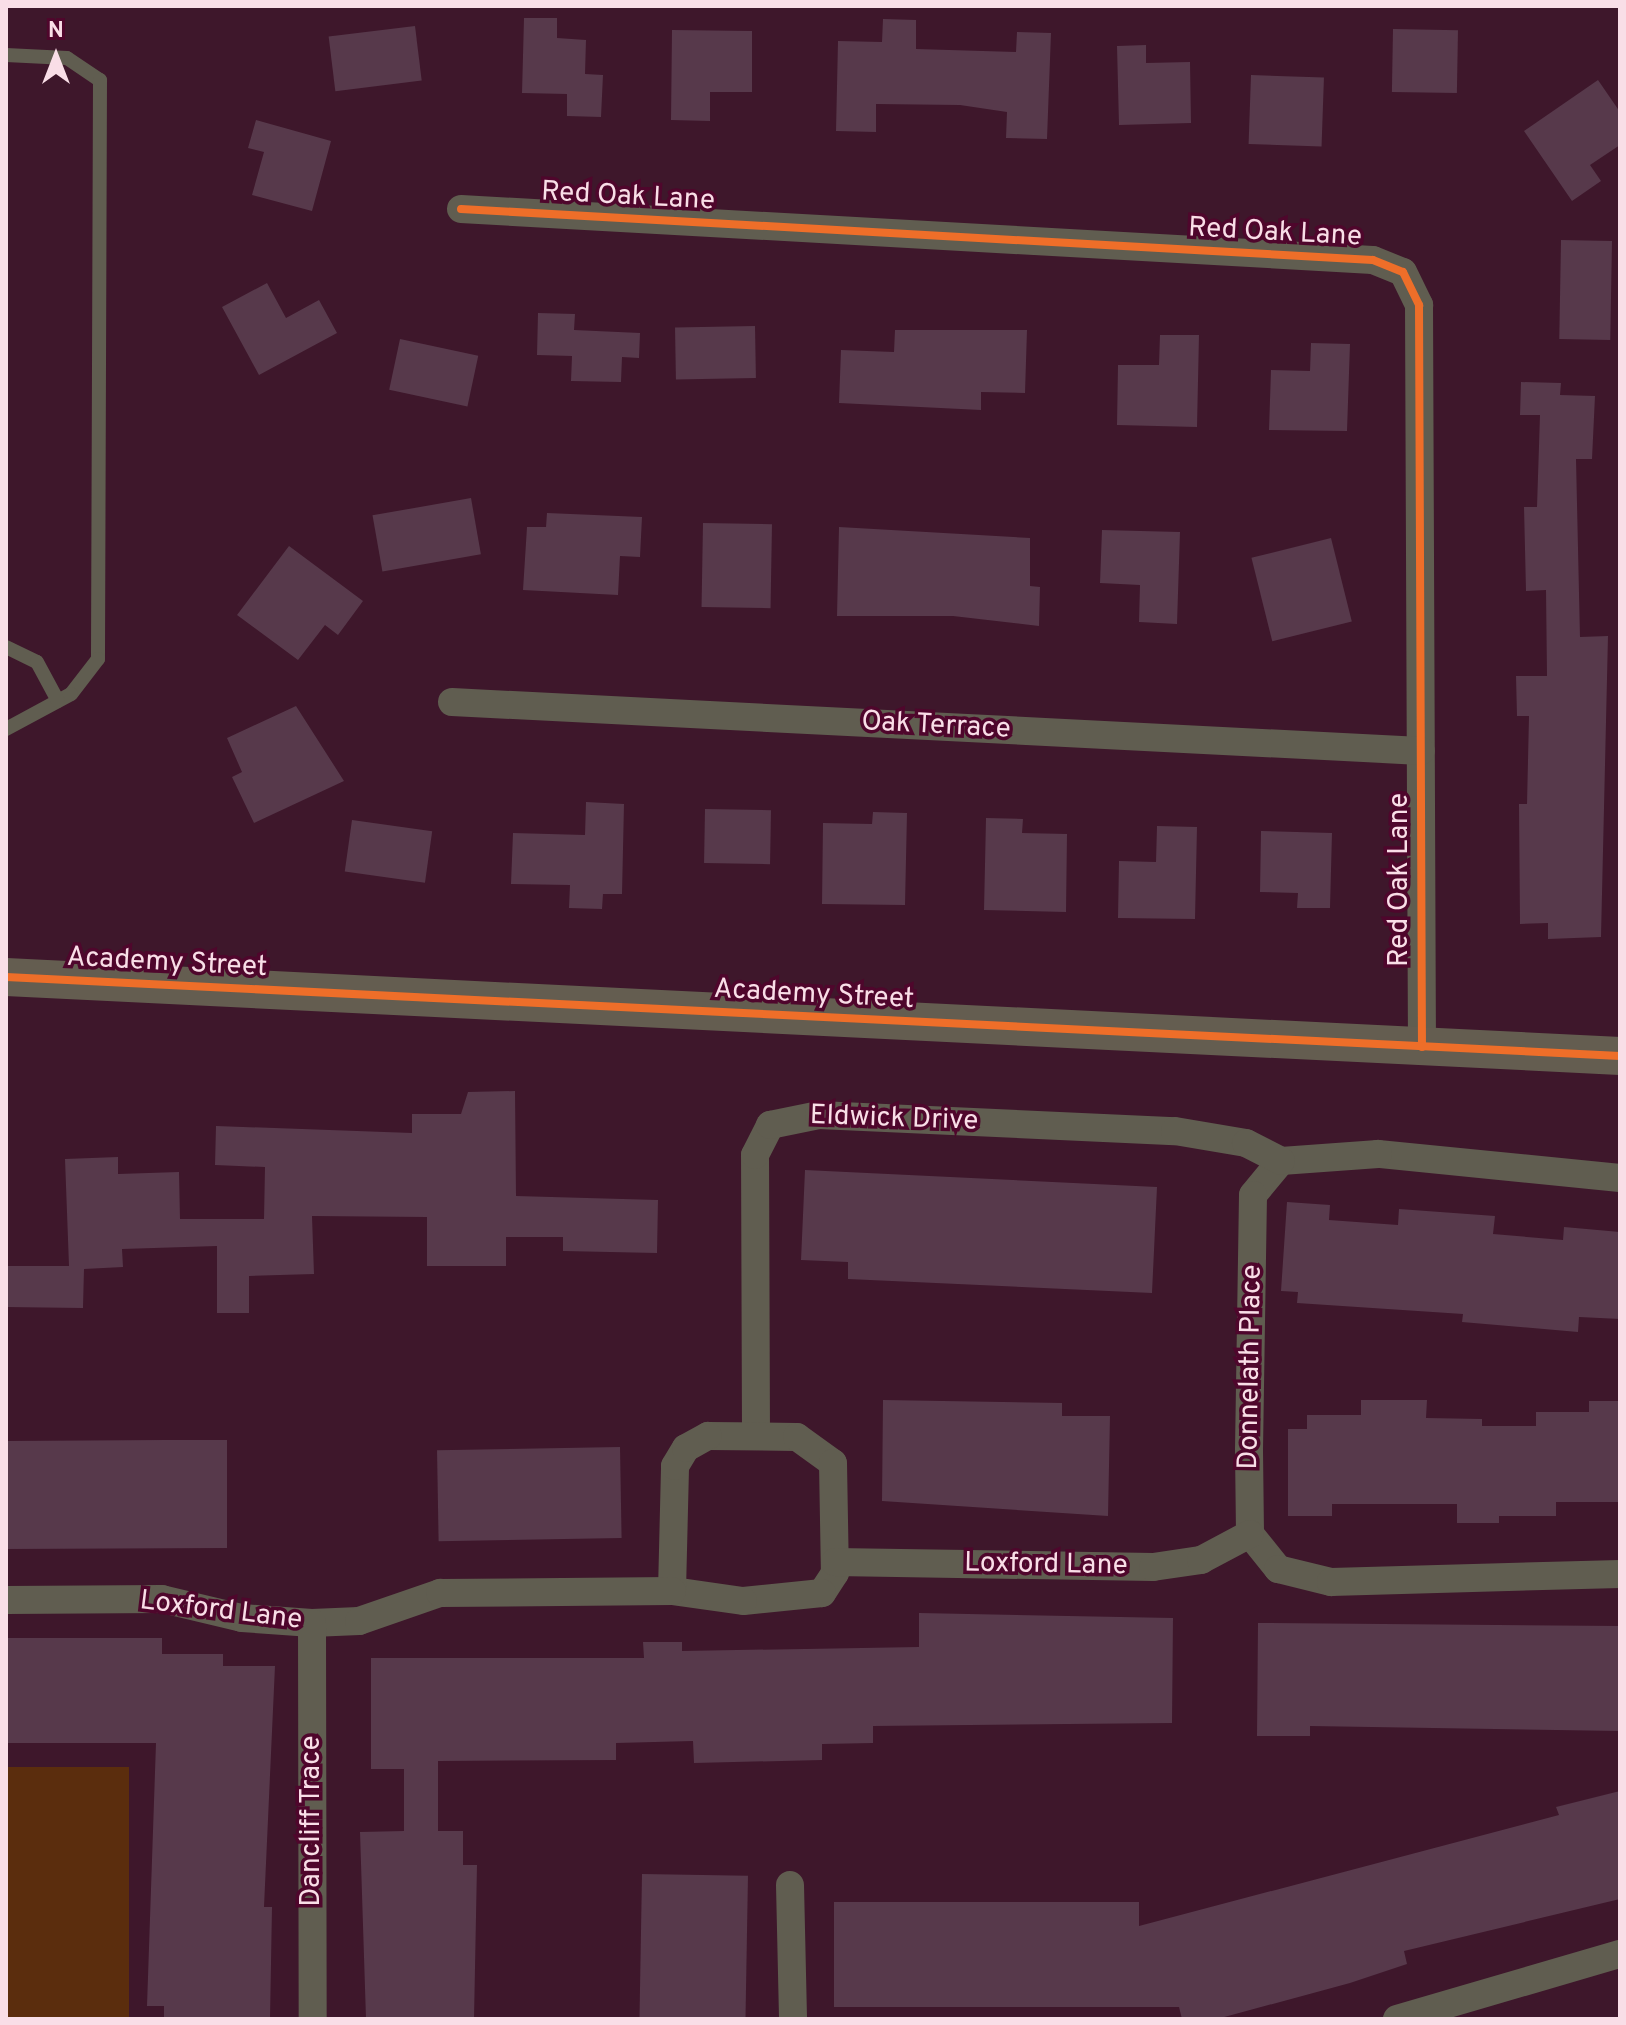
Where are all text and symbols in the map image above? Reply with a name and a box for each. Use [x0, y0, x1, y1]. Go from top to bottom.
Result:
north arrow [16, 16, 96, 96]
text: N [48, 18, 64, 45]
street label: Red Oak Lane [540, 176, 716, 218]
street label: Red Oak Lane [1187, 212, 1363, 254]
street label: Oak Terrace [860, 705, 1012, 747]
street label: Red Oak Lane [1383, 793, 1417, 967]
street label: Academy Street [66, 941, 268, 985]
street label: Academy Street [713, 973, 915, 1017]
street label: Eldwick Drive [809, 1099, 979, 1139]
street label: Donnelath Place [1232, 1264, 1270, 1470]
street label: Loxford Lane [964, 1547, 1128, 1583]
street label: Loxford Lane [138, 1584, 304, 1638]
street label: Dancliff Trace [295, 1735, 329, 1907]

